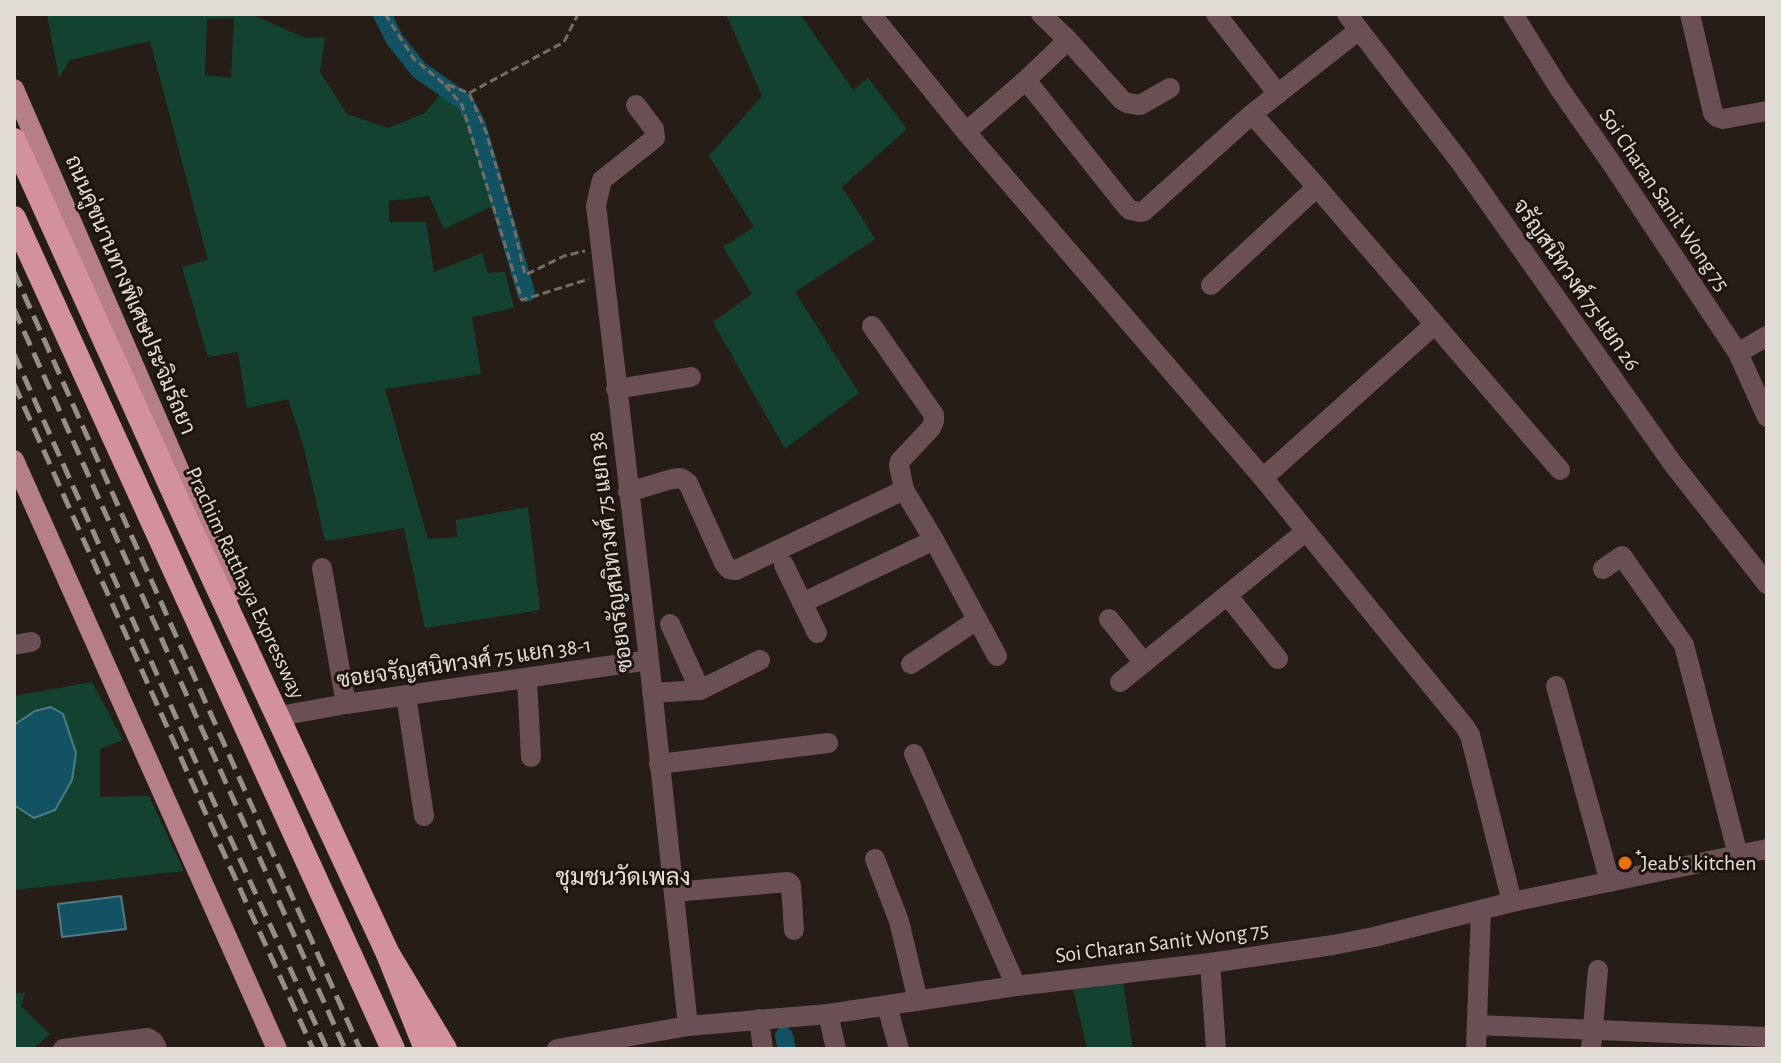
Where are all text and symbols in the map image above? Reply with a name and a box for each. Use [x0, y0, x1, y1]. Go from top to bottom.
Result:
street label: Soi Charan Sanit Wong 75 [1593, 104, 1735, 296]
street label: ถนนคู่ขนานทางพิเศษประจิมรัถยา [59, 151, 201, 439]
street label: จรัญสนิทวงศ์ 75 แยก 26 [1507, 194, 1645, 376]
street label: ซอยจรัญสนิทวงศ์ 75 แยก 38 [583, 430, 639, 674]
street label: Prachim Ratthaya Expressway [180, 463, 310, 703]
street label: ซอยจรัญสนิทวงศ์ 75 แยก 38-1 [335, 632, 593, 694]
place label: ๋Jeab's kitchen [1641, 850, 1757, 876]
marker: ๋Jeab's kitchen [1616, 854, 1634, 872]
district label: ชุมชนวัดเพลง [555, 864, 691, 892]
street label: Soi Charan Sanit Wong 75 [1054, 917, 1270, 969]

